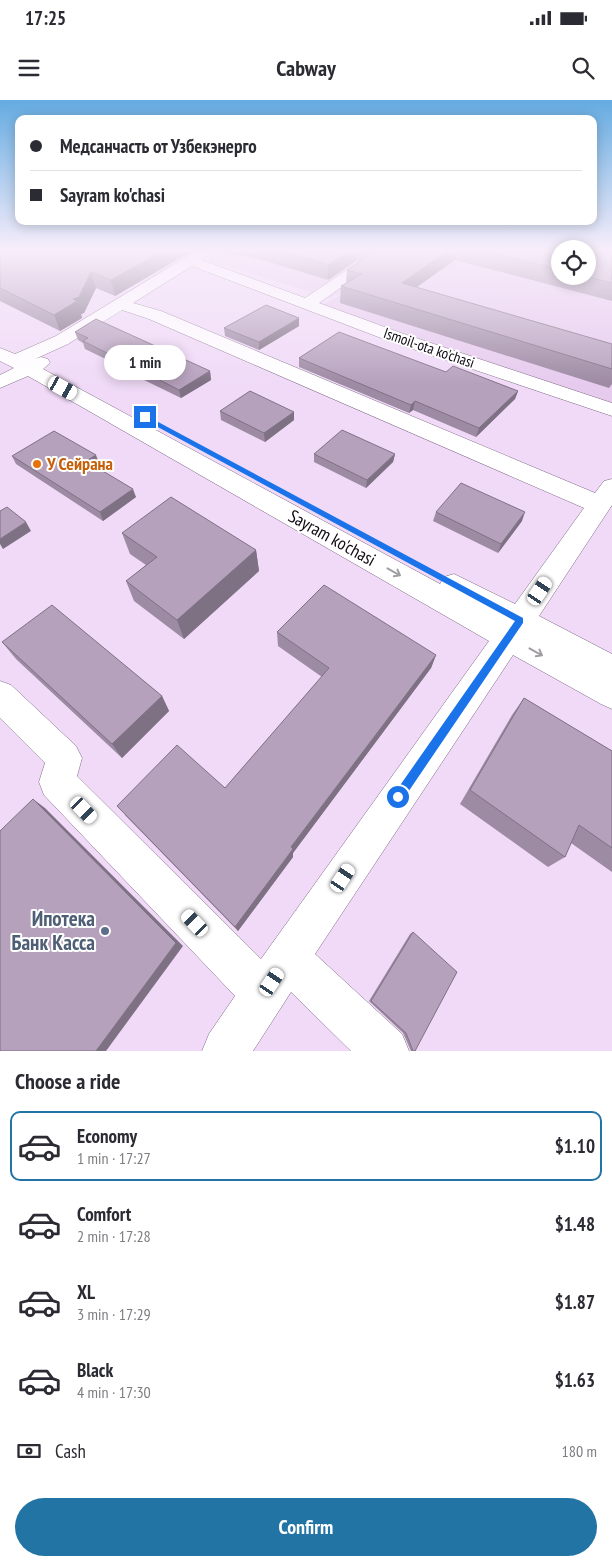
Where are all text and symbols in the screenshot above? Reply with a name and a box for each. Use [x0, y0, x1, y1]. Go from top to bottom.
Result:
text: 17:25 [25, 6, 66, 30]
icon: menu [15, 54, 43, 82]
text: Cabway [276, 54, 336, 82]
icon: search [569, 54, 597, 82]
text: Медсанчасть от Узбекэнерго [60, 134, 257, 158]
text: Sayram ko'chasi [60, 183, 165, 207]
map controls [551, 240, 596, 285]
button: locate [551, 240, 596, 285]
street label: Ismoil-ota ko'chasi [381, 323, 477, 372]
callout: 1 min [104, 344, 186, 380]
text: 1 min [129, 352, 161, 372]
car [46, 374, 79, 402]
route end [134, 406, 156, 428]
place label: У Сейрана [46, 452, 113, 475]
marker: У Сейрана [31, 458, 43, 470]
street label: Sayram ko'chasi [285, 504, 380, 571]
one-way arrow [386, 568, 401, 578]
car [525, 574, 554, 608]
one-way arrow [528, 647, 543, 657]
route start [387, 786, 409, 808]
car [68, 794, 99, 826]
car [328, 861, 357, 895]
place label: Ипотека Банк Касса [11, 905, 95, 956]
car [179, 907, 210, 939]
marker: Ипотека Банк Касса [99, 925, 111, 937]
car [257, 965, 286, 999]
text: Choose a ride [15, 1067, 120, 1095]
icon: car [17, 1124, 62, 1169]
text: Economy [77, 1124, 137, 1148]
text: $1.10 [555, 1134, 595, 1158]
text: 1 min · 17:27 [77, 1148, 151, 1168]
icon: car [17, 1202, 62, 1247]
text: Comfort [77, 1202, 131, 1226]
text: $1.48 [555, 1212, 595, 1236]
text: 2 min · 17:28 [77, 1226, 151, 1246]
icon: car [17, 1280, 62, 1325]
text: XL [77, 1280, 95, 1304]
text: $1.87 [555, 1290, 595, 1314]
text: 3 min · 17:29 [77, 1304, 151, 1324]
icon: car [17, 1358, 62, 1403]
text: Black [77, 1358, 113, 1382]
text: $1.63 [555, 1368, 595, 1392]
text: 4 min · 17:30 [77, 1382, 151, 1402]
icon: cash [15, 1437, 43, 1465]
text: Cash [55, 1439, 86, 1463]
text: 180 m [562, 1441, 597, 1461]
button: Confirm [15, 1498, 597, 1556]

